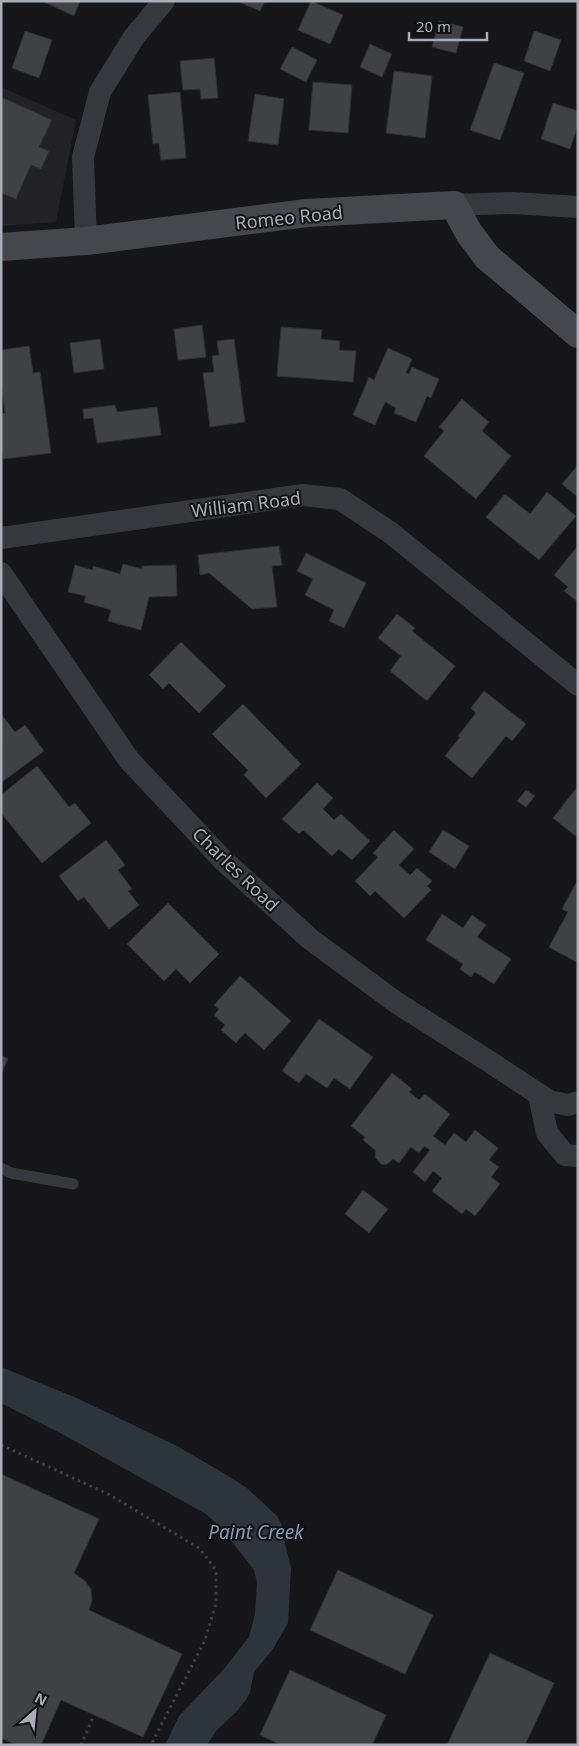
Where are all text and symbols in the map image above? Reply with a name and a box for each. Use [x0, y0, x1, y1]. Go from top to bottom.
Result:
scale bar [409, 10, 486, 42]
text: 20 m [416, 16, 451, 36]
street label: Romeo Road [234, 199, 344, 235]
street label: William Road [190, 485, 302, 523]
street label: Charles Road [188, 822, 284, 916]
water label: Paint Creek [208, 1519, 304, 1545]
north arrow [10, 1686, 60, 1736]
text: N [32, 1688, 51, 1710]

